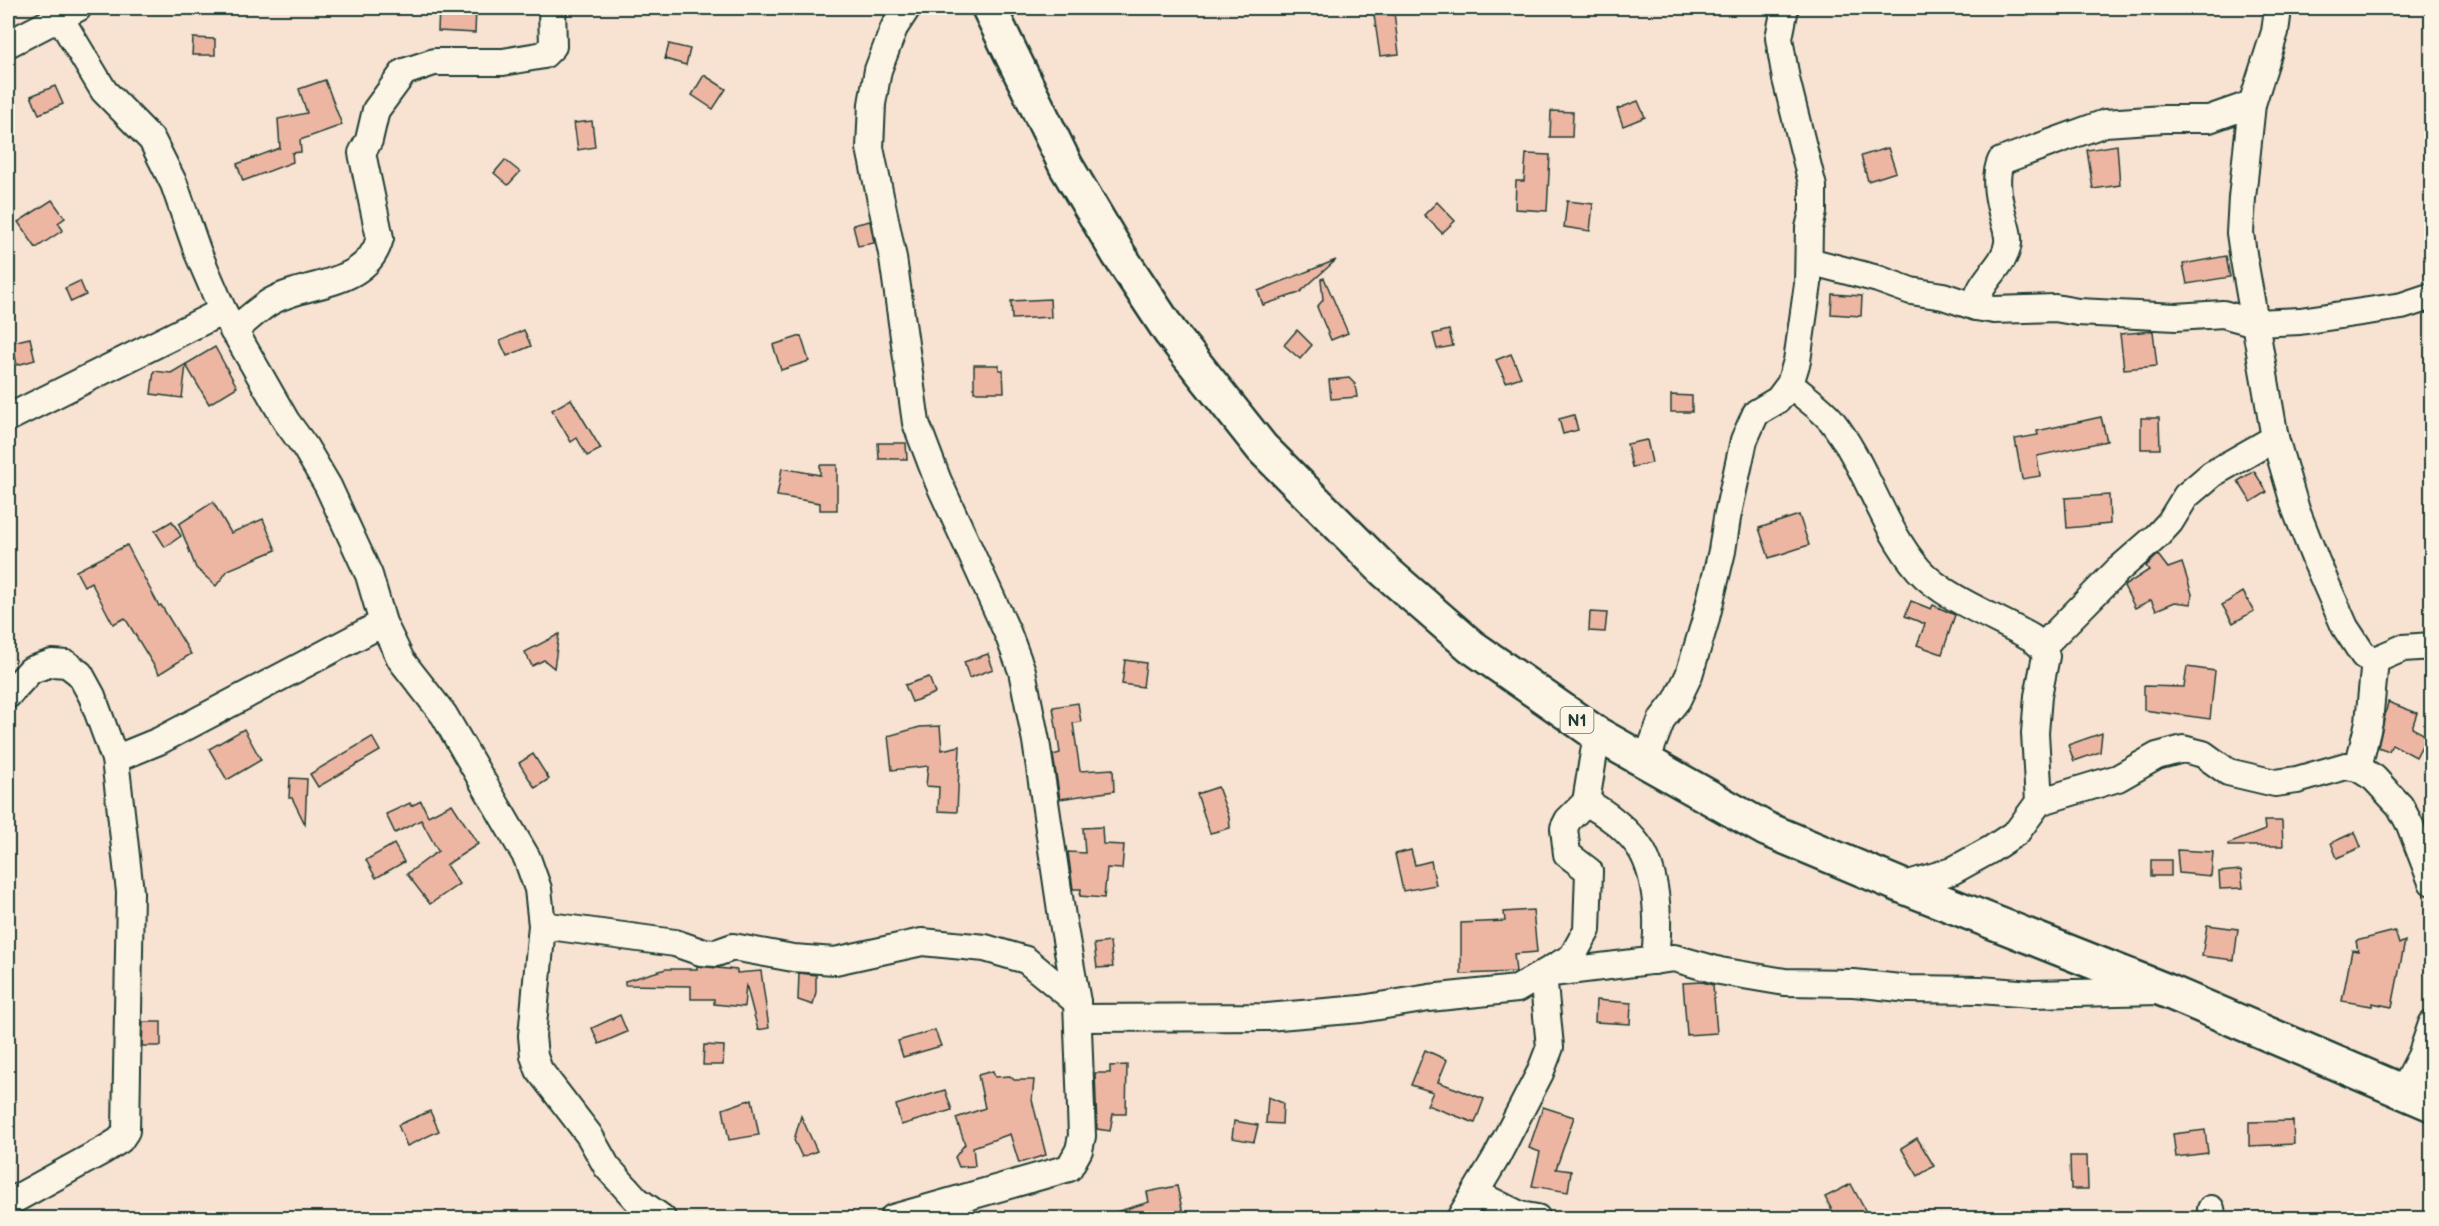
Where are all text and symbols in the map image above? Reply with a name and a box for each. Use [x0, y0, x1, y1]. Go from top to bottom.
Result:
road number: N1 [1560, 707, 1594, 733]

